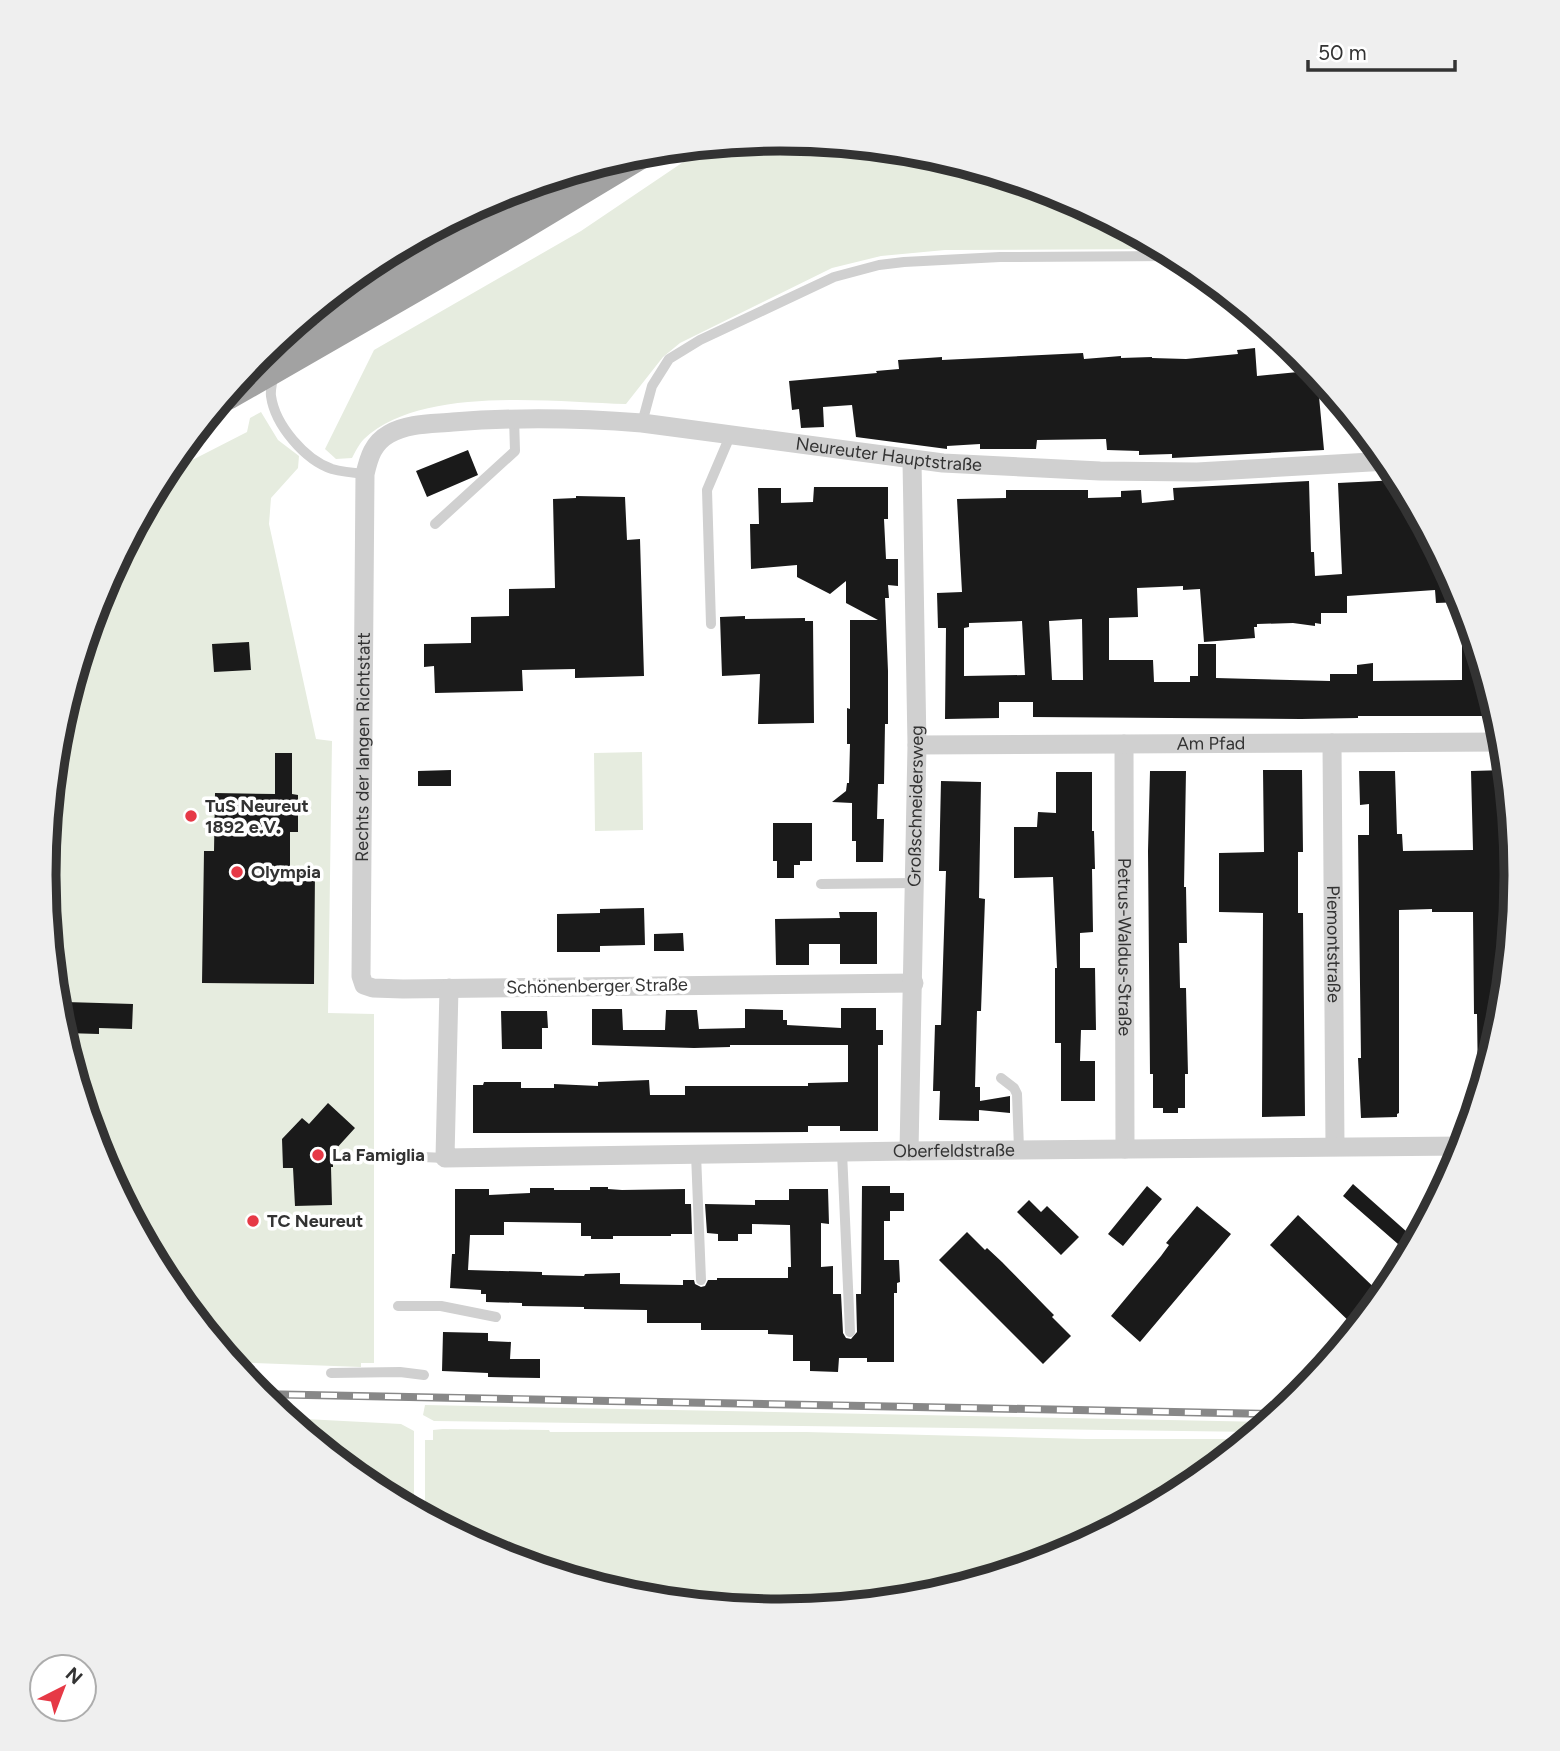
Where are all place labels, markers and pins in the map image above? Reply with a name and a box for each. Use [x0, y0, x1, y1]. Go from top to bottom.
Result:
place label: TuS Neureut 1892 e.V. [205, 795, 309, 838]
marker: TuS Neureut 1892 e.V. [183, 808, 199, 824]
place label: Olympia [251, 861, 321, 883]
marker: Olympia [229, 864, 245, 880]
place label: La Famiglia [332, 1144, 425, 1166]
marker: La Famiglia [310, 1147, 326, 1163]
place label: TC Neureut [267, 1210, 363, 1232]
marker: TC Neureut [245, 1213, 261, 1229]

